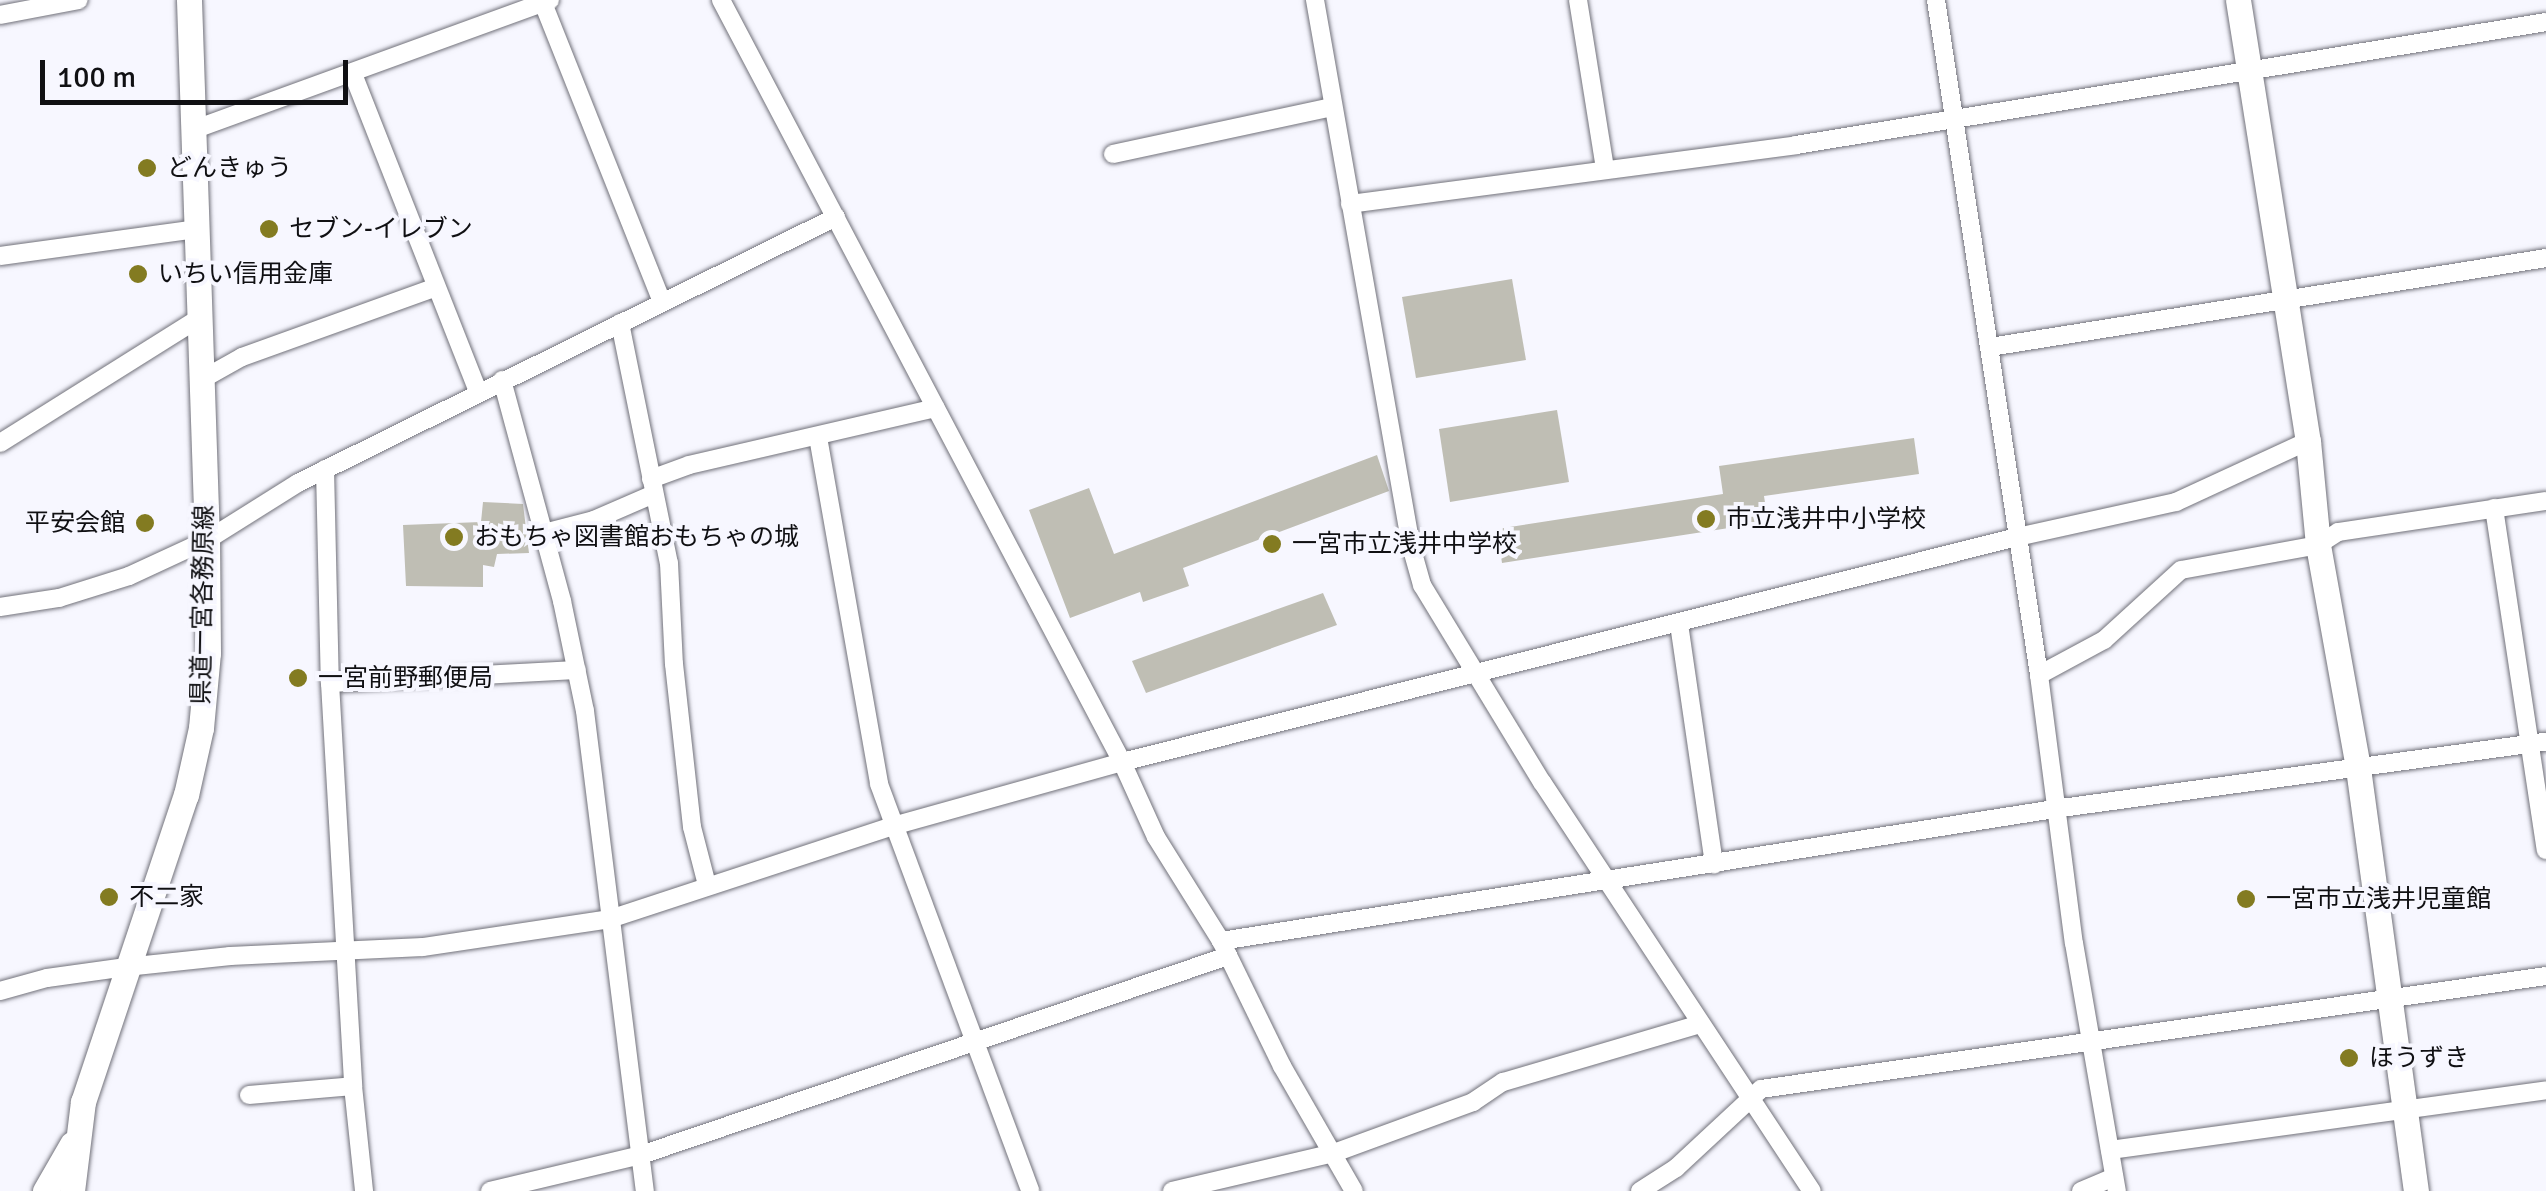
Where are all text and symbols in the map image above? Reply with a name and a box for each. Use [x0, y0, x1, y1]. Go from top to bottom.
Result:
scale bar [45, 40, 352, 102]
text: 100 m [57, 59, 136, 96]
place label: どんきゅう [167, 153, 292, 183]
marker: どんきゅう [136, 157, 158, 179]
place label: セブン-イレブン [289, 214, 473, 244]
marker: セブン-イレブン [258, 218, 280, 240]
place label: いちい信用金庫 [158, 259, 333, 289]
marker: いちい信用金庫 [127, 263, 149, 285]
place label: 市立浅井中小学校 [1726, 504, 1926, 534]
street label: 県道一宮各務原線 [186, 505, 220, 705]
place label: 平安会館 [25, 508, 125, 538]
marker: 市立浅井中小学校 [1695, 508, 1717, 530]
marker: 平安会館 [134, 512, 156, 534]
place label: おもちゃ図書館おもちゃの城 [474, 522, 799, 552]
marker: おもちゃ図書館おもちゃの城 [443, 526, 465, 548]
place label: 一宮市立浅井中学校 [1292, 529, 1517, 559]
marker: 一宮市立浅井中学校 [1261, 533, 1283, 555]
place label: 一宮前野郵便局 [318, 663, 493, 693]
marker: 一宮前野郵便局 [287, 667, 309, 689]
place label: 不二家 [129, 882, 204, 912]
place label: 一宮市立浅井児童館 [2266, 884, 2491, 914]
marker: 不二家 [98, 886, 120, 908]
marker: 一宮市立浅井児童館 [2235, 888, 2257, 910]
place label: ほうずき [2369, 1043, 2469, 1073]
marker: ほうずき [2338, 1047, 2360, 1069]

